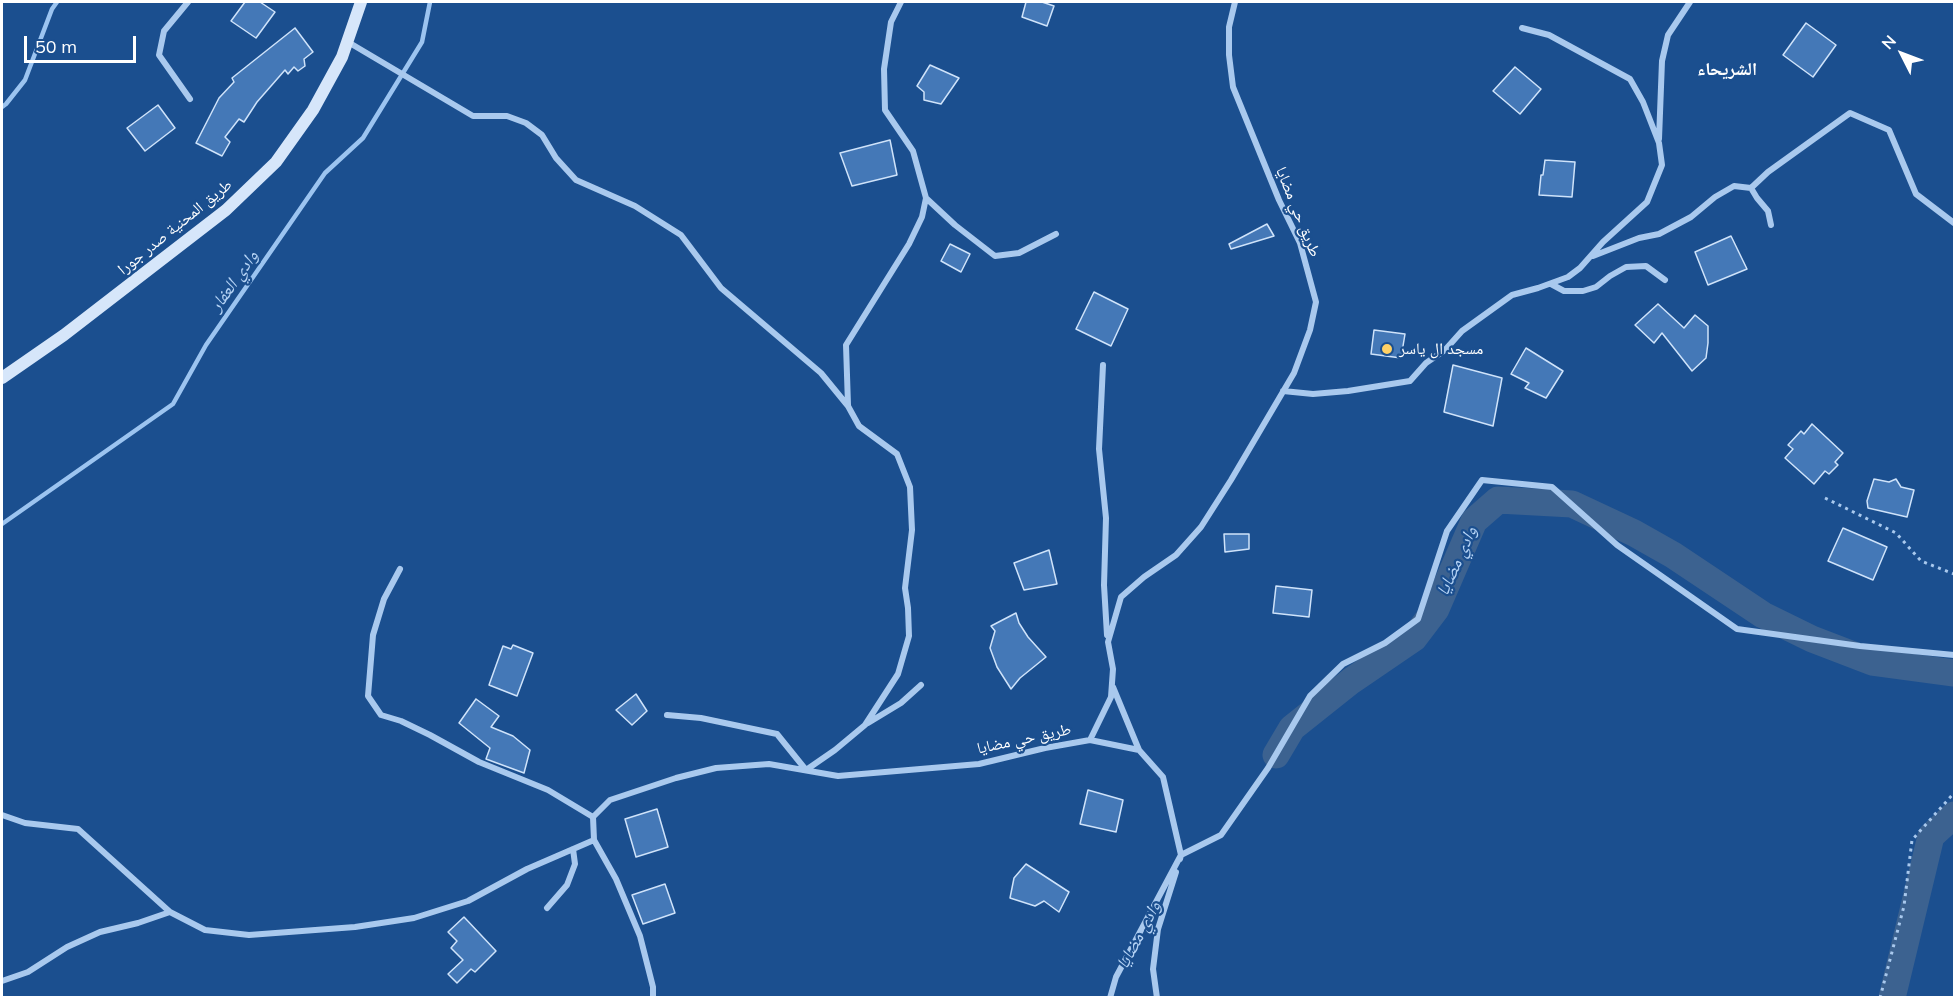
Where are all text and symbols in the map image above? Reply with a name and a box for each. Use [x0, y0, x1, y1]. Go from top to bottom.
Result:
scale bar [27, 24, 140, 62]
north arrow [1872, 24, 1932, 84]
text: N [1877, 31, 1900, 53]
text: 50 m [35, 35, 77, 58]
district label: الشريحاء [1697, 59, 1757, 81]
street label: طريق حي مضايا [1271, 164, 1325, 260]
street label: طريق المحنية صدر جورا [114, 175, 236, 279]
water label: وادي العفار [205, 246, 263, 316]
place label: مسجد ال ياسر [1399, 339, 1483, 359]
marker: مسجد ال ياسر [1380, 342, 1394, 356]
water label: وادي مضايا [1432, 523, 1482, 599]
street label: طريق حي مضايا [975, 720, 1073, 758]
water label: وادي مضايا [1112, 897, 1166, 973]

